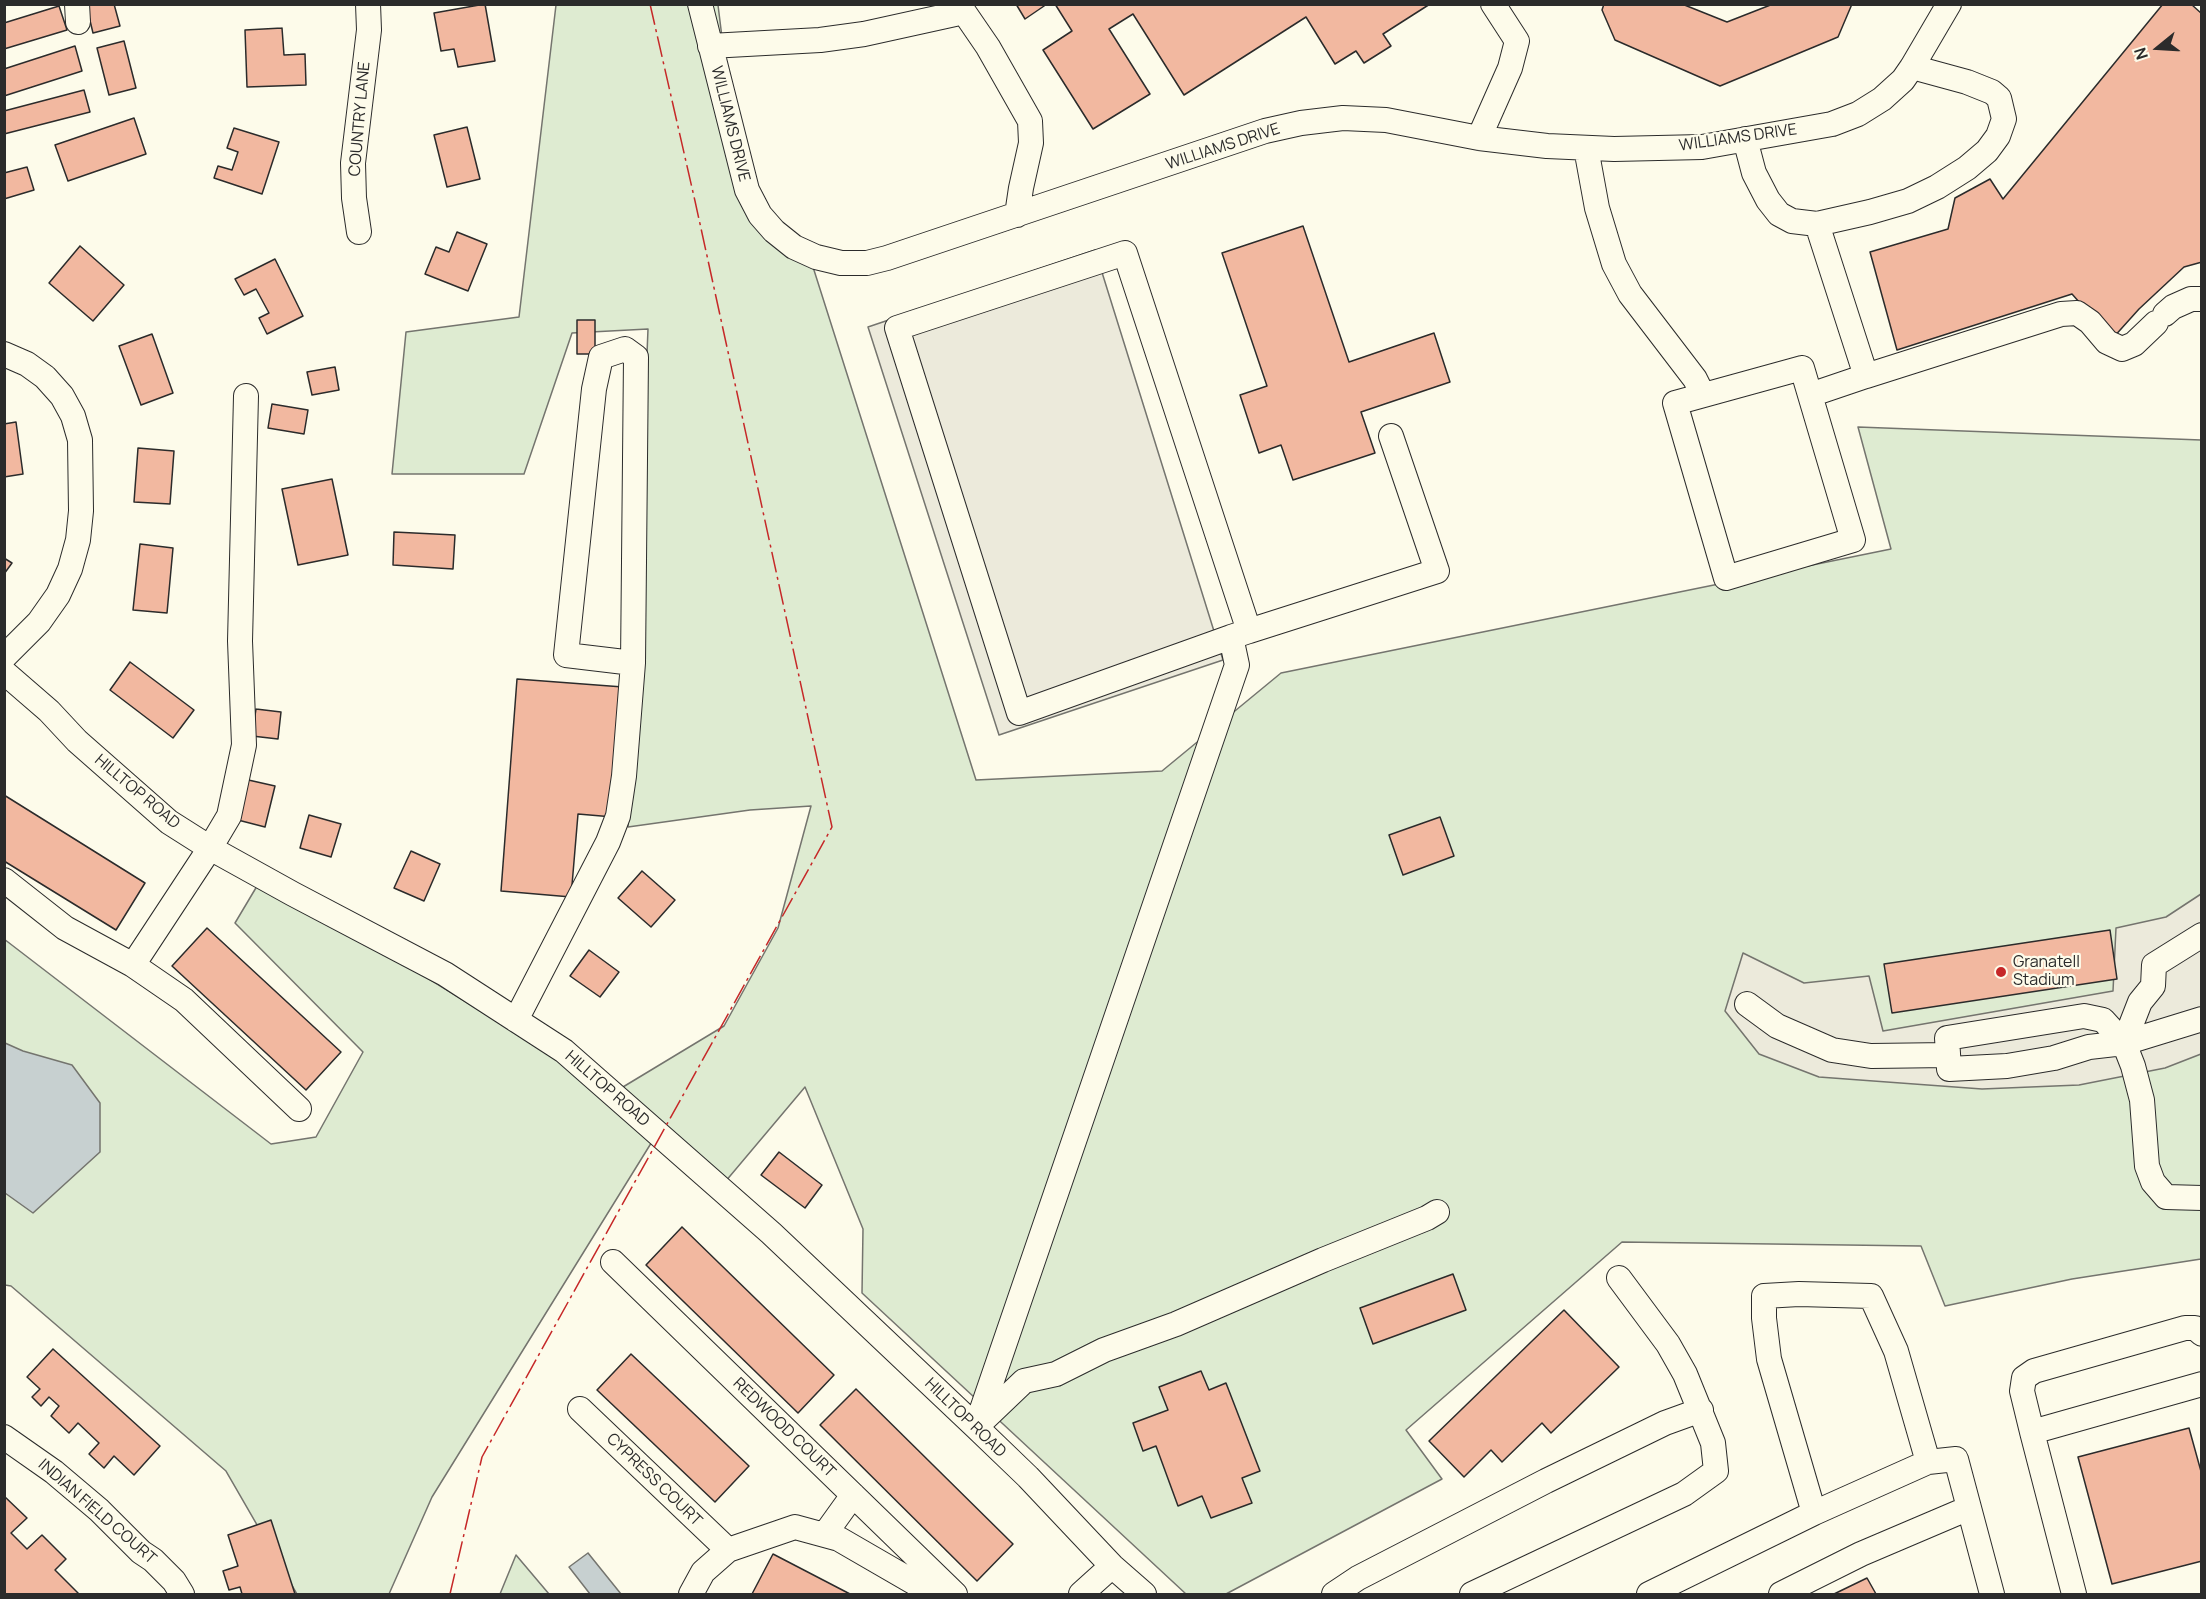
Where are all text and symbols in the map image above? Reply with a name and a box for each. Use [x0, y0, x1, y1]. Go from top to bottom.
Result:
north arrow [2128, 18, 2188, 78]
text: N [2129, 45, 2153, 62]
street label: COUNTRY LANE [345, 61, 375, 177]
street label: WILLIAMS DRIVE [706, 64, 754, 184]
street label: WILLIAMS DRIVE [1164, 120, 1282, 174]
street label: WILLIAMS DRIVE [1678, 120, 1798, 156]
street label: HILLTOP ROAD [90, 751, 184, 833]
place label: Granatell Stadium [2013, 953, 2080, 991]
marker: Granatell Stadium [1994, 965, 2008, 979]
street label: HILLTOP ROAD [561, 1047, 653, 1131]
street label: REDWOOD COURT [729, 1374, 839, 1482]
street label: HILLTOP ROAD [920, 1374, 1010, 1462]
street label: CYPRESS COURT [602, 1430, 706, 1530]
street label: INDIAN FIELD COURT [34, 1455, 160, 1569]

